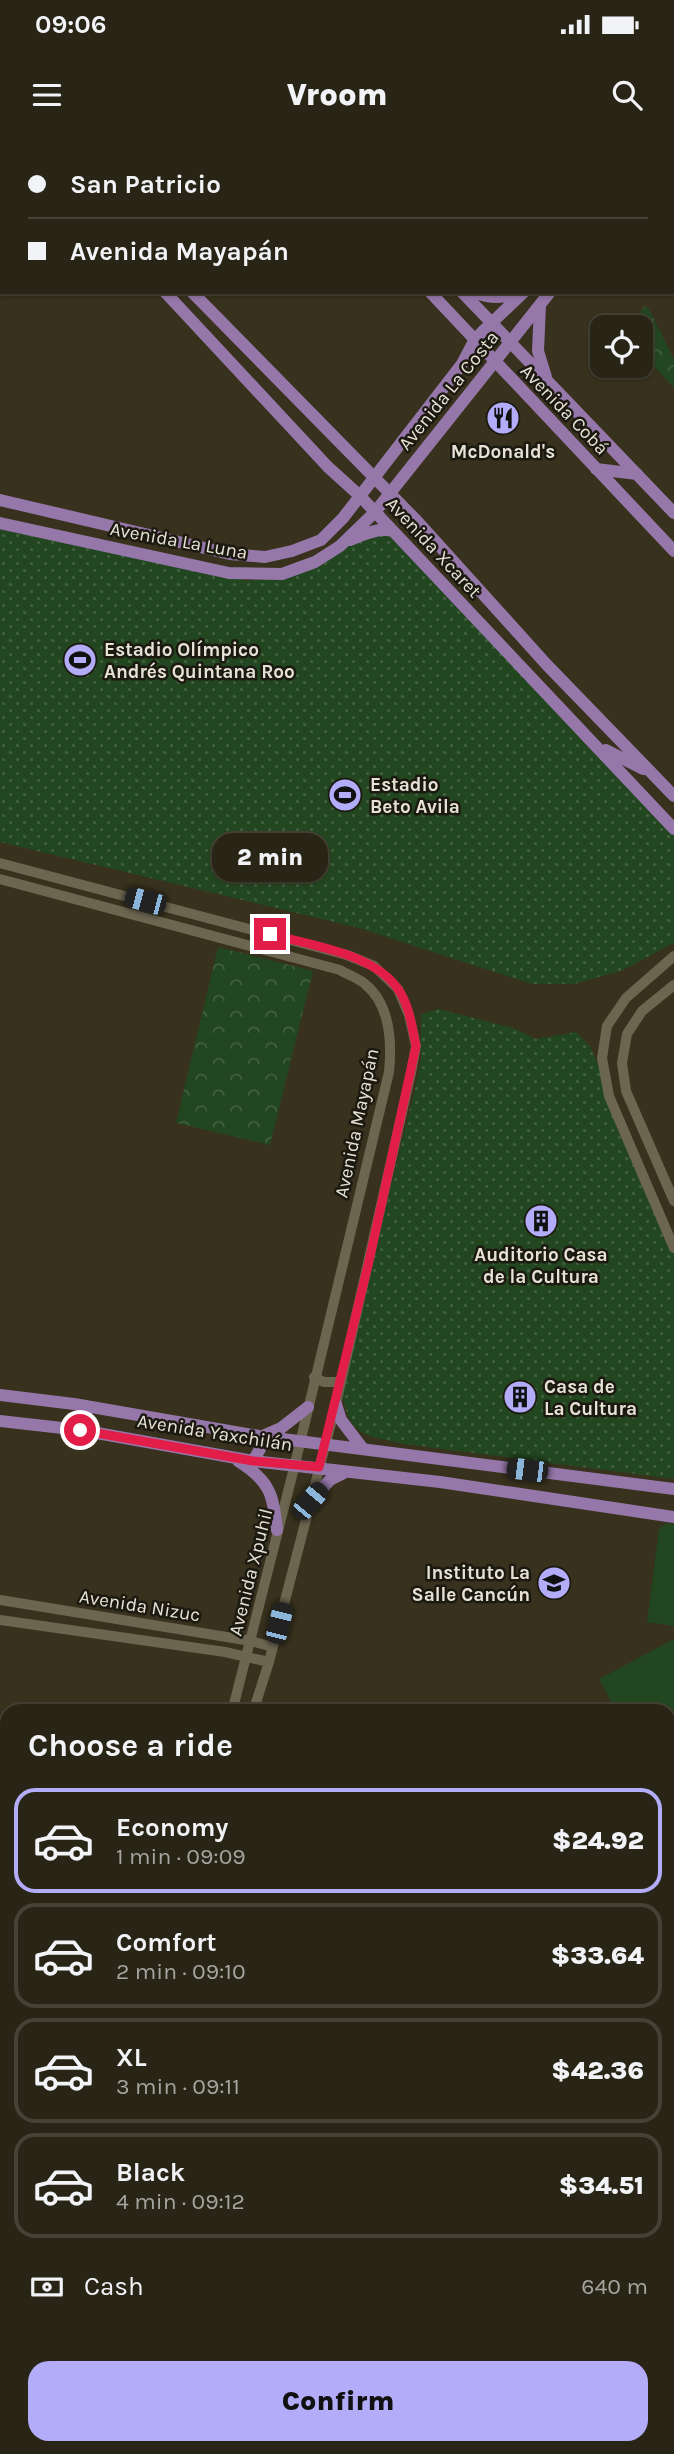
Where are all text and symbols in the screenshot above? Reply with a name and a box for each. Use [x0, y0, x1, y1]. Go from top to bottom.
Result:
text: 09:06 [35, 9, 107, 40]
icon: menu [28, 76, 66, 114]
text: Vroom [286, 76, 388, 113]
icon: search [608, 76, 646, 114]
text: San Patricio [70, 169, 221, 200]
text: Avenida Mayapán [70, 236, 289, 267]
map controls [590, 315, 653, 378]
button: locate [590, 315, 653, 378]
street label: Avenida La Costa [394, 327, 503, 455]
street label: Avenida Cobá [516, 360, 613, 459]
restaurant icon: McDonald's [484, 399, 522, 437]
place label: McDonald's [451, 441, 555, 463]
street label: Avenida Xcaret [381, 493, 485, 602]
street label: Avenida La Luna [108, 518, 249, 564]
place label: Estadio Olímpico Andrés Quintana Roo [104, 639, 295, 683]
sports icon: Estadio Olímpico Andrés Quintana Roo [61, 641, 99, 679]
place label: Estadio Beto Avila [370, 774, 460, 818]
sports icon: Estadio Beto Avila [326, 776, 364, 814]
callout: 2 min [212, 832, 328, 882]
text: 2 min [237, 844, 303, 871]
car [122, 885, 169, 917]
route end [254, 918, 286, 950]
street label: Avenida Mayapán [330, 1047, 384, 1200]
building icon: Auditorio Casa de la Cultura [522, 1202, 560, 1240]
place label: Auditorio Casa de la Cultura [474, 1244, 608, 1288]
place label: Casa de La Cultura [544, 1376, 637, 1420]
building icon: Casa de La Cultura [501, 1378, 539, 1416]
street label: Avenida Yaxchilán [136, 1410, 294, 1456]
route start [64, 1414, 96, 1446]
car [505, 1457, 550, 1483]
car [289, 1478, 332, 1524]
street label: Avenida Xpuhil [225, 1506, 277, 1638]
place label: Instituto La Salle Cancún [412, 1562, 530, 1606]
school or university icon: Instituto La Salle Cancún [535, 1564, 573, 1602]
street label: Avenida Nizuc [78, 1586, 202, 1626]
car [264, 1600, 295, 1646]
text: Choose a ride [28, 1727, 233, 1764]
icon: car [32, 1809, 95, 1872]
text: Economy [116, 1812, 228, 1843]
text: $24.92 [552, 1825, 644, 1856]
text: 1 min · 09:09 [116, 1843, 246, 1870]
icon: car [32, 1924, 95, 1987]
text: Comfort [116, 1927, 217, 1958]
text: $33.64 [551, 1940, 644, 1971]
text: 2 min · 09:10 [116, 1958, 246, 1985]
icon: car [32, 2039, 95, 2102]
text: XL [116, 2042, 147, 2073]
text: $42.36 [551, 2055, 644, 2086]
text: 3 min · 09:11 [116, 2073, 240, 2100]
icon: car [32, 2154, 95, 2217]
text: Black [116, 2157, 185, 2188]
text: $34.51 [559, 2170, 644, 2201]
text: 4 min · 09:12 [116, 2188, 245, 2215]
icon: cash [28, 2268, 66, 2306]
text: Cash [84, 2271, 144, 2302]
text: 640 m [581, 2273, 648, 2300]
button: Confirm [28, 2361, 648, 2441]

